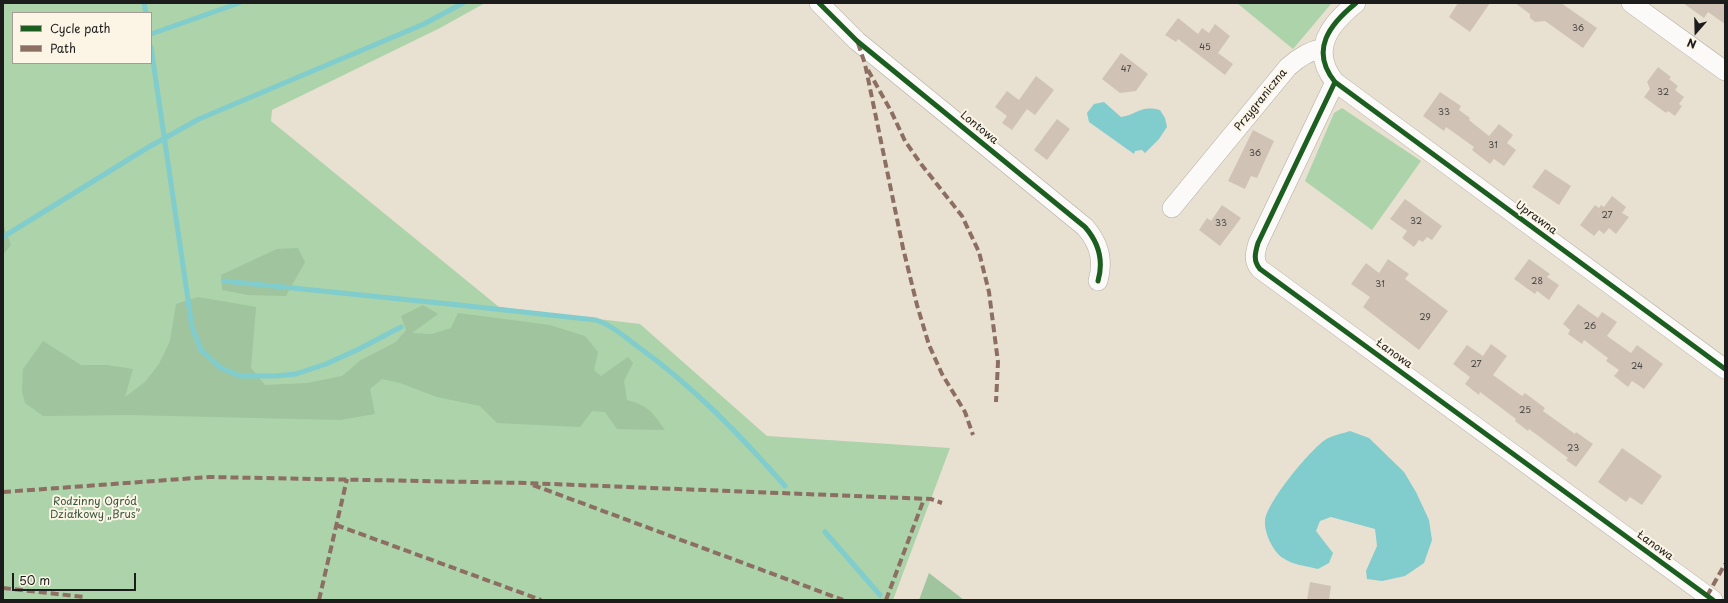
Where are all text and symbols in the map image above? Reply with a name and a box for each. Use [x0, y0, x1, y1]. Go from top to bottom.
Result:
legend [12, 12, 152, 64]
north arrow [1676, 12, 1716, 52]
text: Cycle path [50, 19, 111, 37]
house number: 36 [1572, 24, 1584, 34]
text: N [1685, 34, 1699, 53]
text: Path [50, 39, 76, 57]
house number: 45 [1199, 43, 1211, 53]
house number: 47 [1121, 65, 1131, 75]
street label: Przygraniczna [1232, 66, 1290, 134]
house number: 32 [1657, 88, 1669, 98]
house number: 33 [1438, 108, 1450, 118]
street label: Lontowa [957, 109, 1001, 147]
house number: 31 [1488, 141, 1498, 151]
house number: 36 [1249, 149, 1261, 159]
street label: Uprawna [1512, 198, 1560, 238]
house number: 27 [1601, 211, 1613, 221]
house number: 32 [1410, 217, 1422, 227]
house number: 33 [1215, 219, 1227, 229]
house number: 28 [1531, 277, 1543, 287]
house number: 31 [1375, 280, 1385, 290]
house number: 29 [1419, 313, 1431, 323]
house number: 26 [1584, 322, 1596, 332]
street label: Łanowa [1373, 336, 1415, 372]
house number: 27 [1470, 360, 1482, 370]
house number: 24 [1631, 362, 1643, 372]
house number: 25 [1519, 406, 1531, 416]
house number: 23 [1567, 444, 1579, 454]
park label: Rodzinny Ogród Działkowy „Brus” [50, 495, 140, 521]
street label: Łanowa [1634, 528, 1676, 564]
scale bar [14, 565, 138, 591]
text: 50 m [19, 571, 50, 589]

